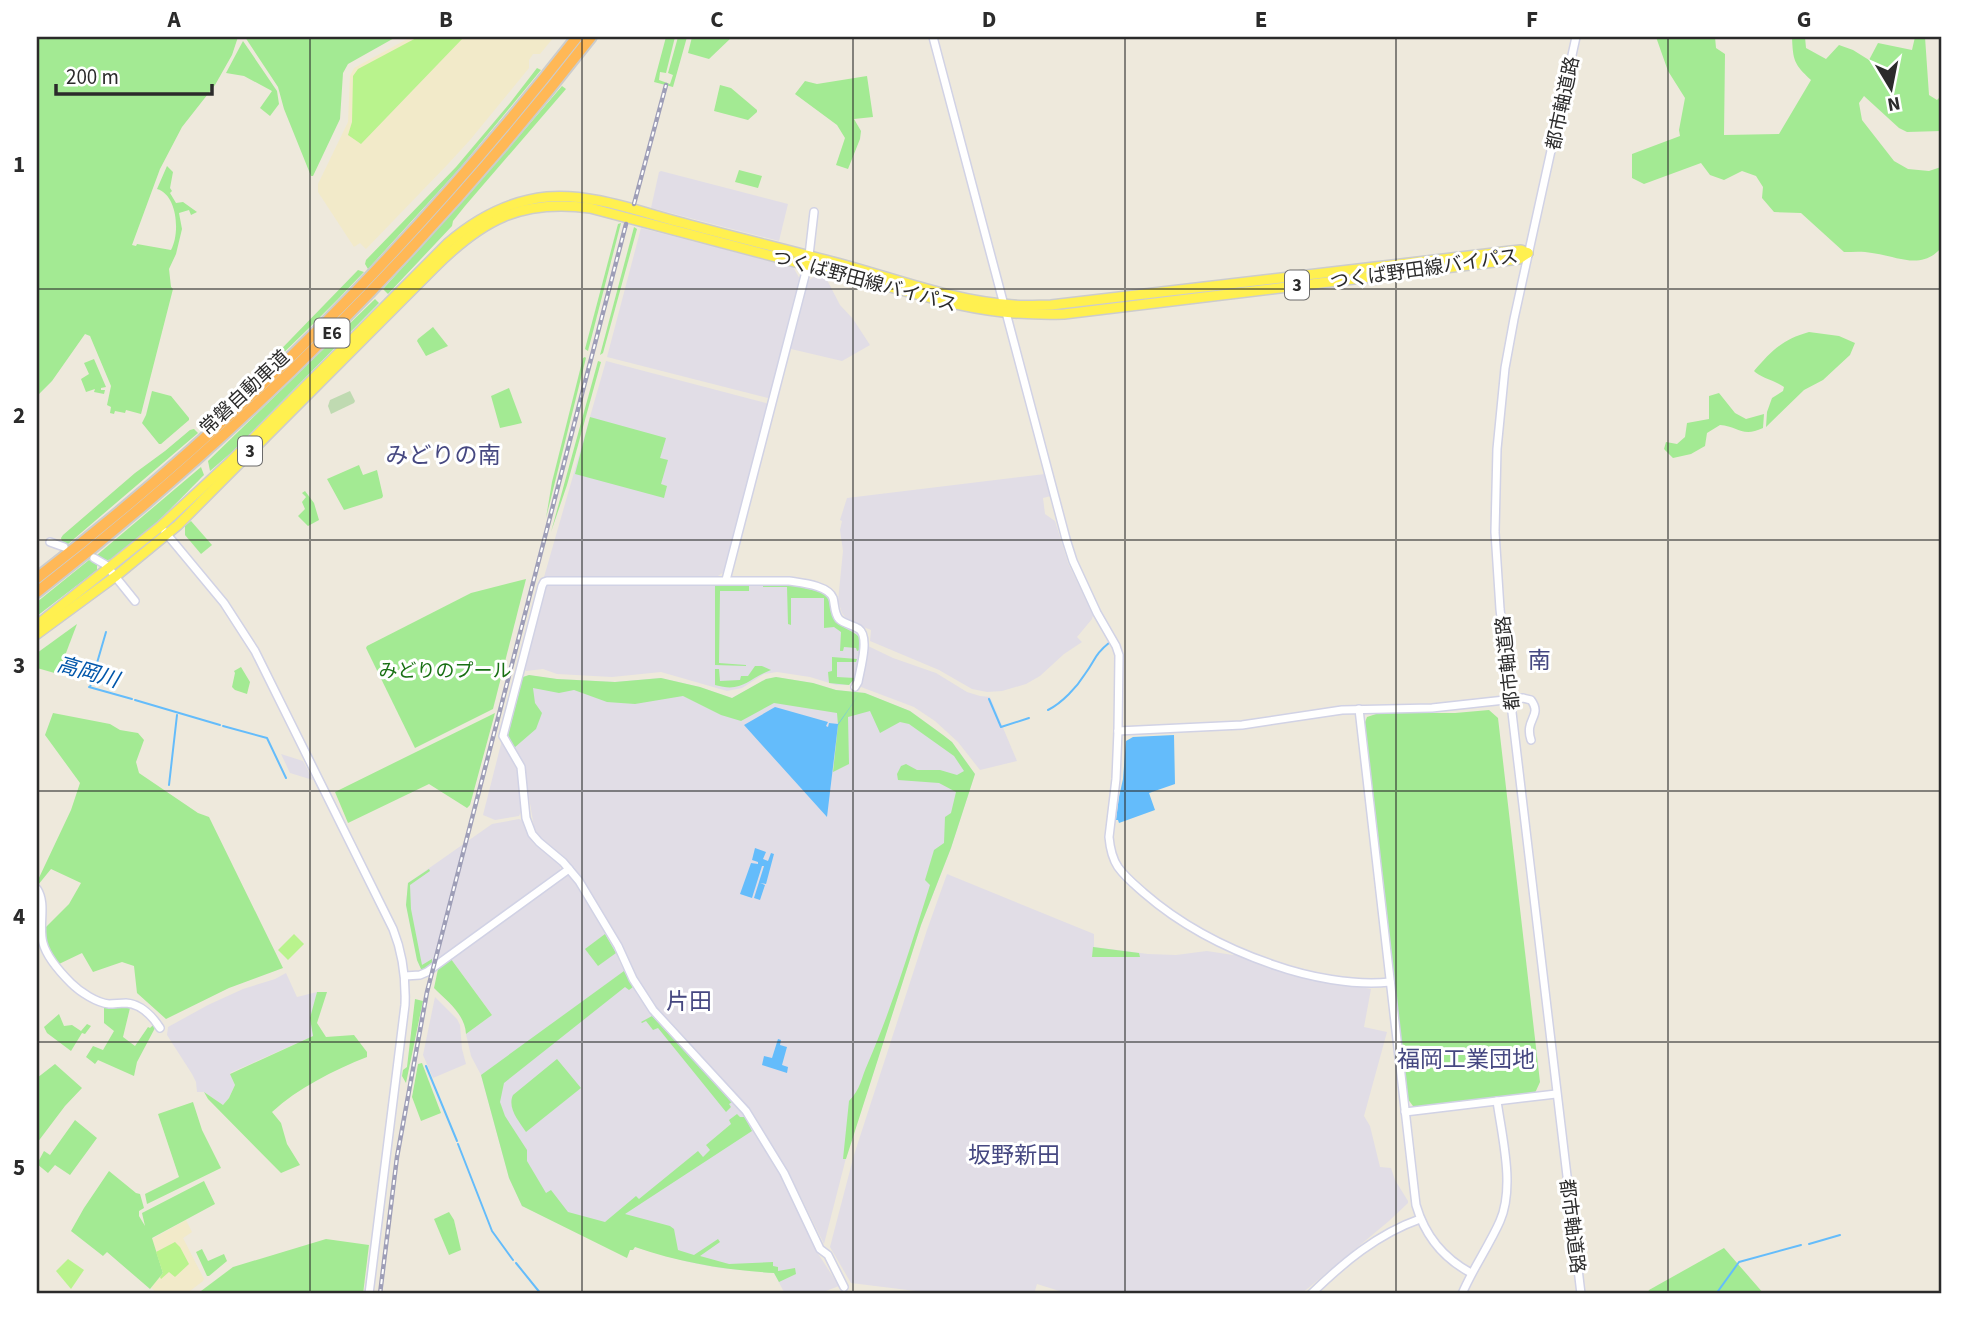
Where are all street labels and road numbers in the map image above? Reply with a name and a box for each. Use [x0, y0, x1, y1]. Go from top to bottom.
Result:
street label: 都市軸道路 [1540, 54, 1587, 153]
street label: つくば野田線バイパス [1328, 243, 1520, 296]
street label: つくば野田線バイパス [770, 244, 960, 319]
road number: 3 [1285, 270, 1309, 300]
road number: E6 [314, 318, 350, 348]
street label: 常磐自動車道 [194, 344, 296, 442]
road number: 3 [238, 436, 262, 466]
street label: 都市軸道路 [1490, 614, 1527, 712]
street label: 都市軸道路 [1552, 1177, 1591, 1275]

